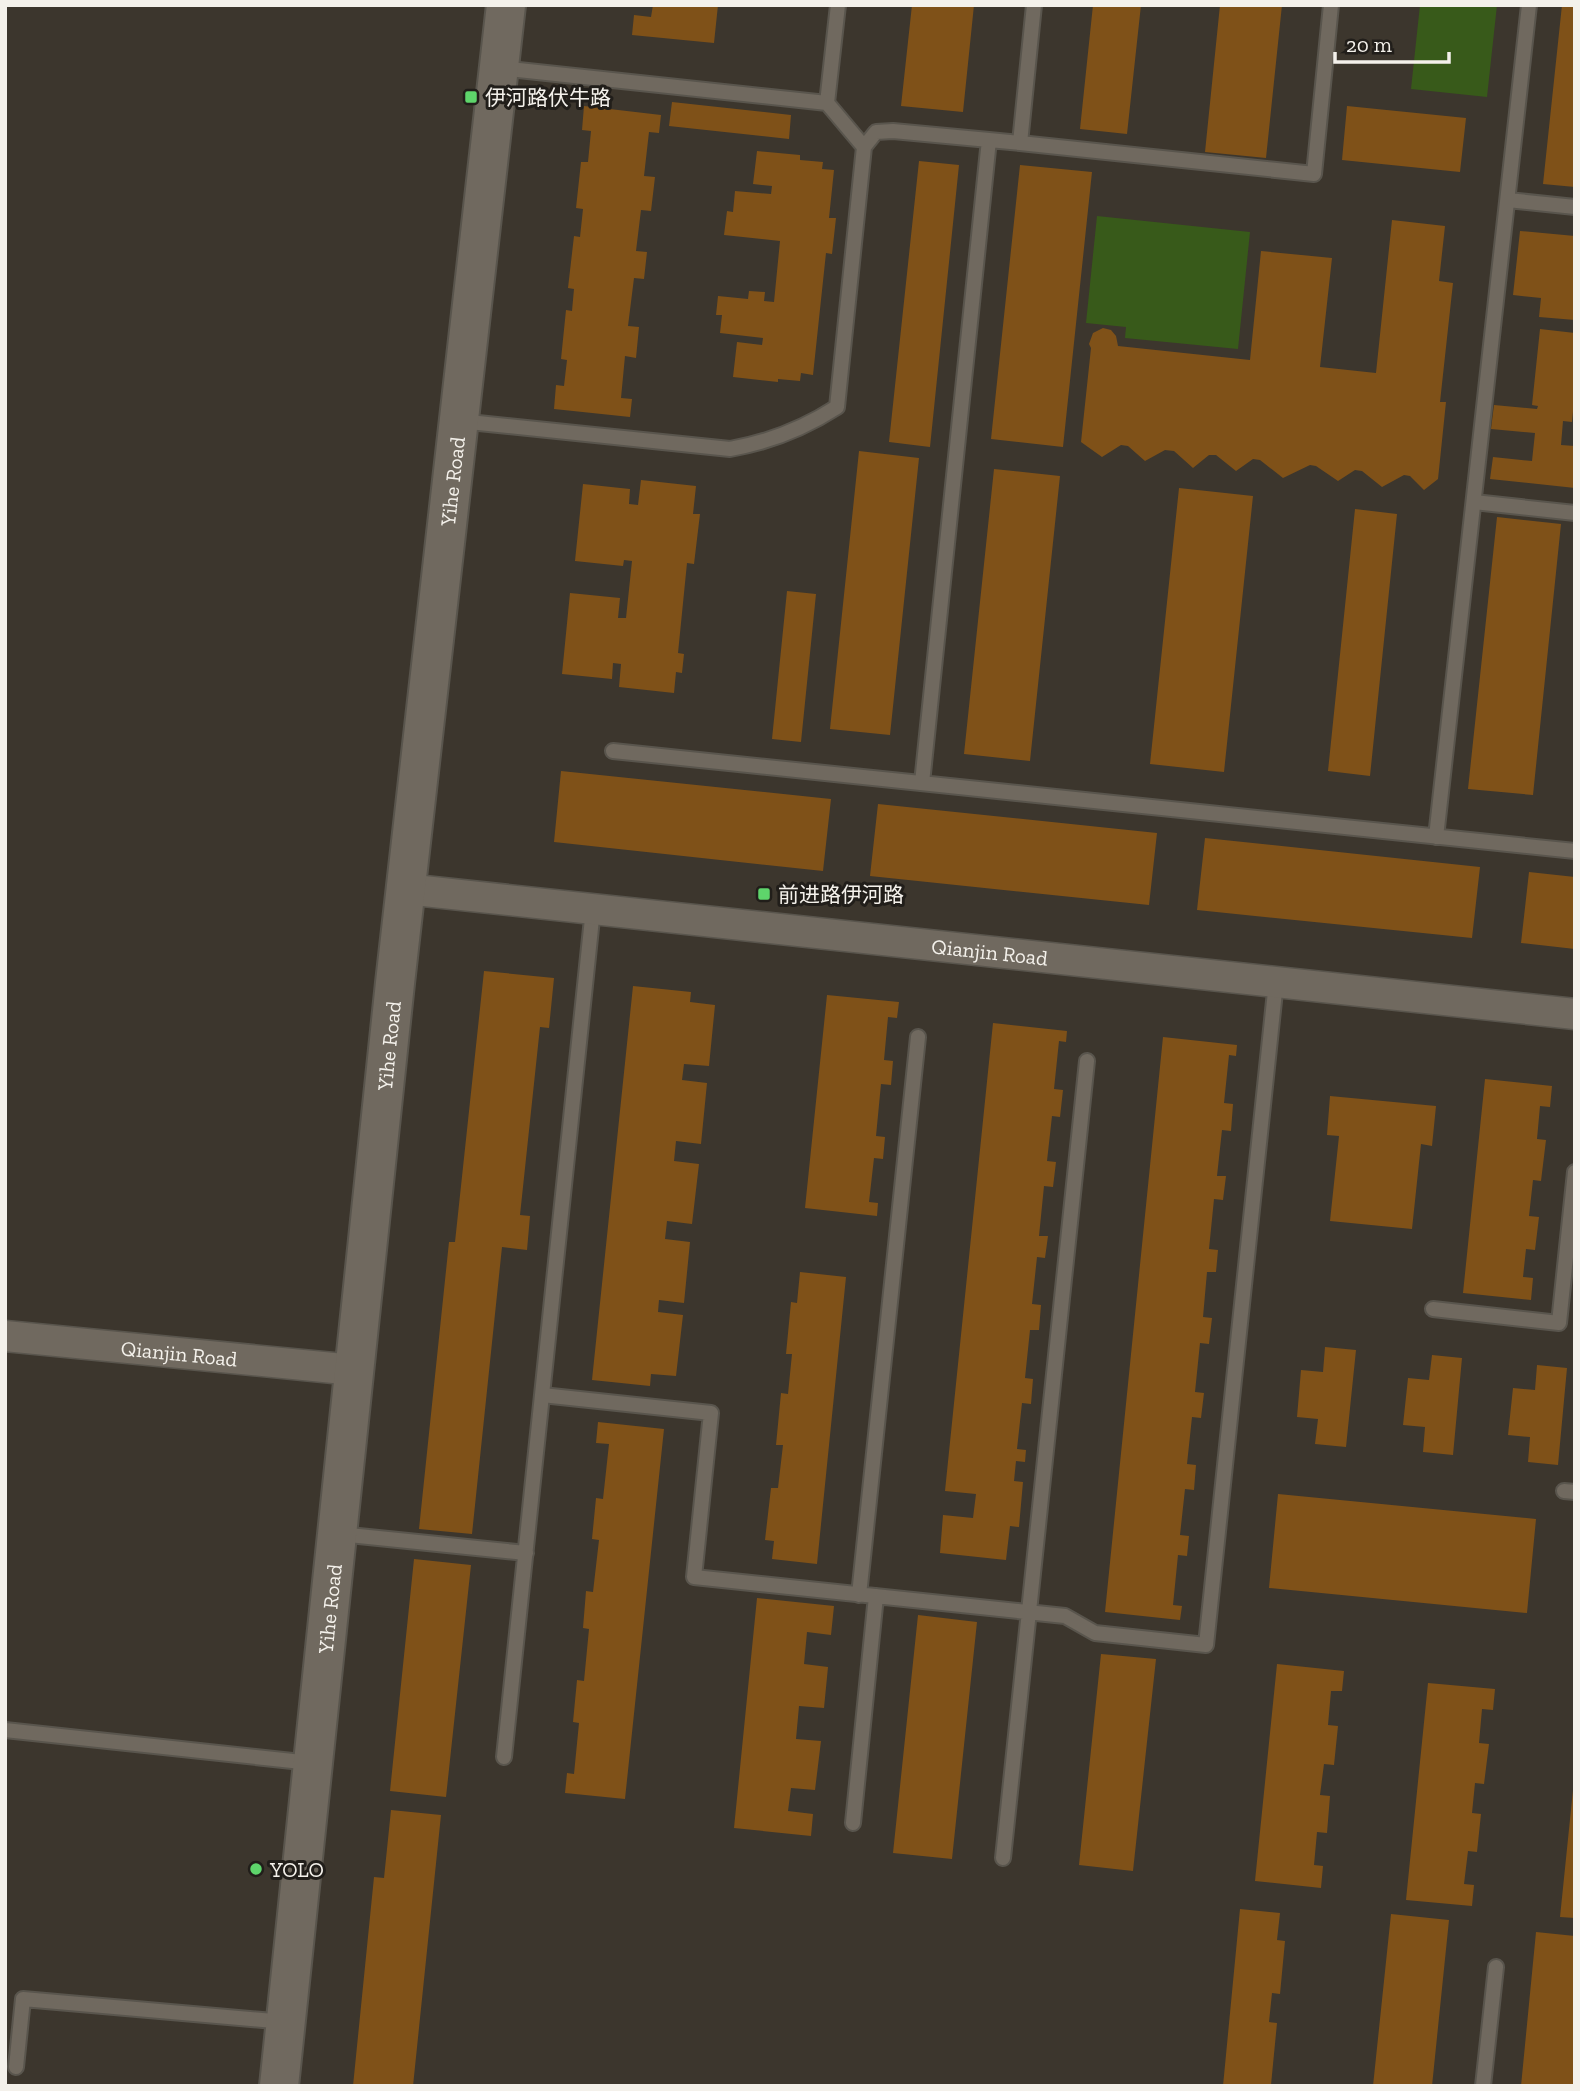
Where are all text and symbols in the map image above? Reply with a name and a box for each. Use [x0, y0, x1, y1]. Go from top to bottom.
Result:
scale bar [1335, 21, 1449, 65]
text: 20 m [1346, 32, 1392, 57]
place label: 伊河路伏牛路 [485, 85, 611, 110]
marker: 伊河路伏牛路 [463, 89, 479, 105]
street label: Yihe Road [434, 435, 469, 528]
place label: 前进路伊河路 [778, 882, 904, 907]
marker: 前进路伊河路 [756, 886, 772, 902]
street label: Qianjin Road [930, 933, 1050, 970]
street label: Yihe Road [371, 999, 406, 1093]
street label: Qianjin Road [120, 1335, 239, 1371]
street label: Yihe Road [312, 1562, 346, 1656]
place label: YOLO [269, 1857, 324, 1882]
marker: YOLO [248, 1861, 264, 1877]

